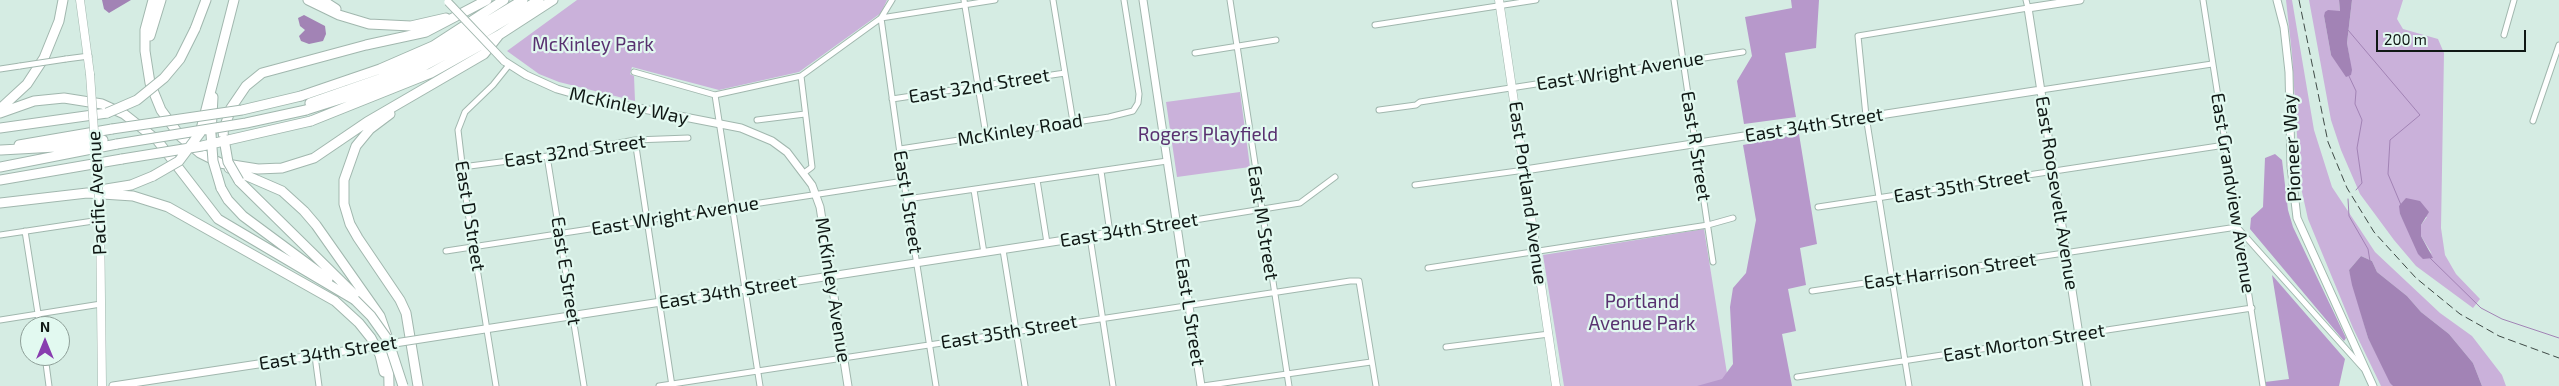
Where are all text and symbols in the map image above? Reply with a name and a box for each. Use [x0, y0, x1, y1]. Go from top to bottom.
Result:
scale bar [2379, 20, 2529, 52]
text: 200 m [2384, 30, 2427, 48]
park label: McKinley Park [532, 34, 654, 56]
street label: East Wright Avenue [1535, 47, 1705, 95]
street label: East 32nd Street [907, 64, 1051, 108]
street label: McKinley Way [567, 82, 691, 130]
street label: East R Street [1676, 89, 1716, 203]
street label: East Grandview Avenue [2206, 91, 2260, 295]
street label: Pioneer Way [2278, 93, 2306, 203]
street label: East Roosevelt Avenue [2030, 94, 2084, 292]
street label: East Portland Avenue [1504, 100, 1552, 286]
street label: East 34th Street [1743, 103, 1885, 147]
street label: McKinley Road [956, 109, 1084, 151]
park label: Rogers Playfield [1138, 124, 1278, 146]
street label: Pacific Avenue [82, 130, 112, 256]
street label: East 32nd Street [503, 130, 647, 172]
street label: East I Street [889, 149, 927, 255]
street label: East D Street [450, 159, 490, 273]
street label: East M Street [1243, 164, 1283, 282]
street label: East 35th Street [1892, 164, 2032, 208]
street label: East Wright Avenue [590, 192, 760, 240]
street label: East 34th Street [1058, 208, 1200, 252]
street label: East E Street [546, 215, 586, 327]
street label: McKinley Avenue [810, 216, 856, 364]
street label: East Harrison Street [1862, 248, 2038, 294]
street label: East L Street [1170, 256, 1210, 368]
street label: East 34th Street [657, 270, 799, 314]
park label: Portland Avenue Park [1589, 291, 1695, 335]
street label: East 35th Street [939, 310, 1079, 354]
north arrow [20, 316, 70, 366]
text: N [40, 318, 50, 335]
street label: East Morton Street [1942, 319, 2106, 367]
street label: East 34th Street [257, 331, 399, 375]

